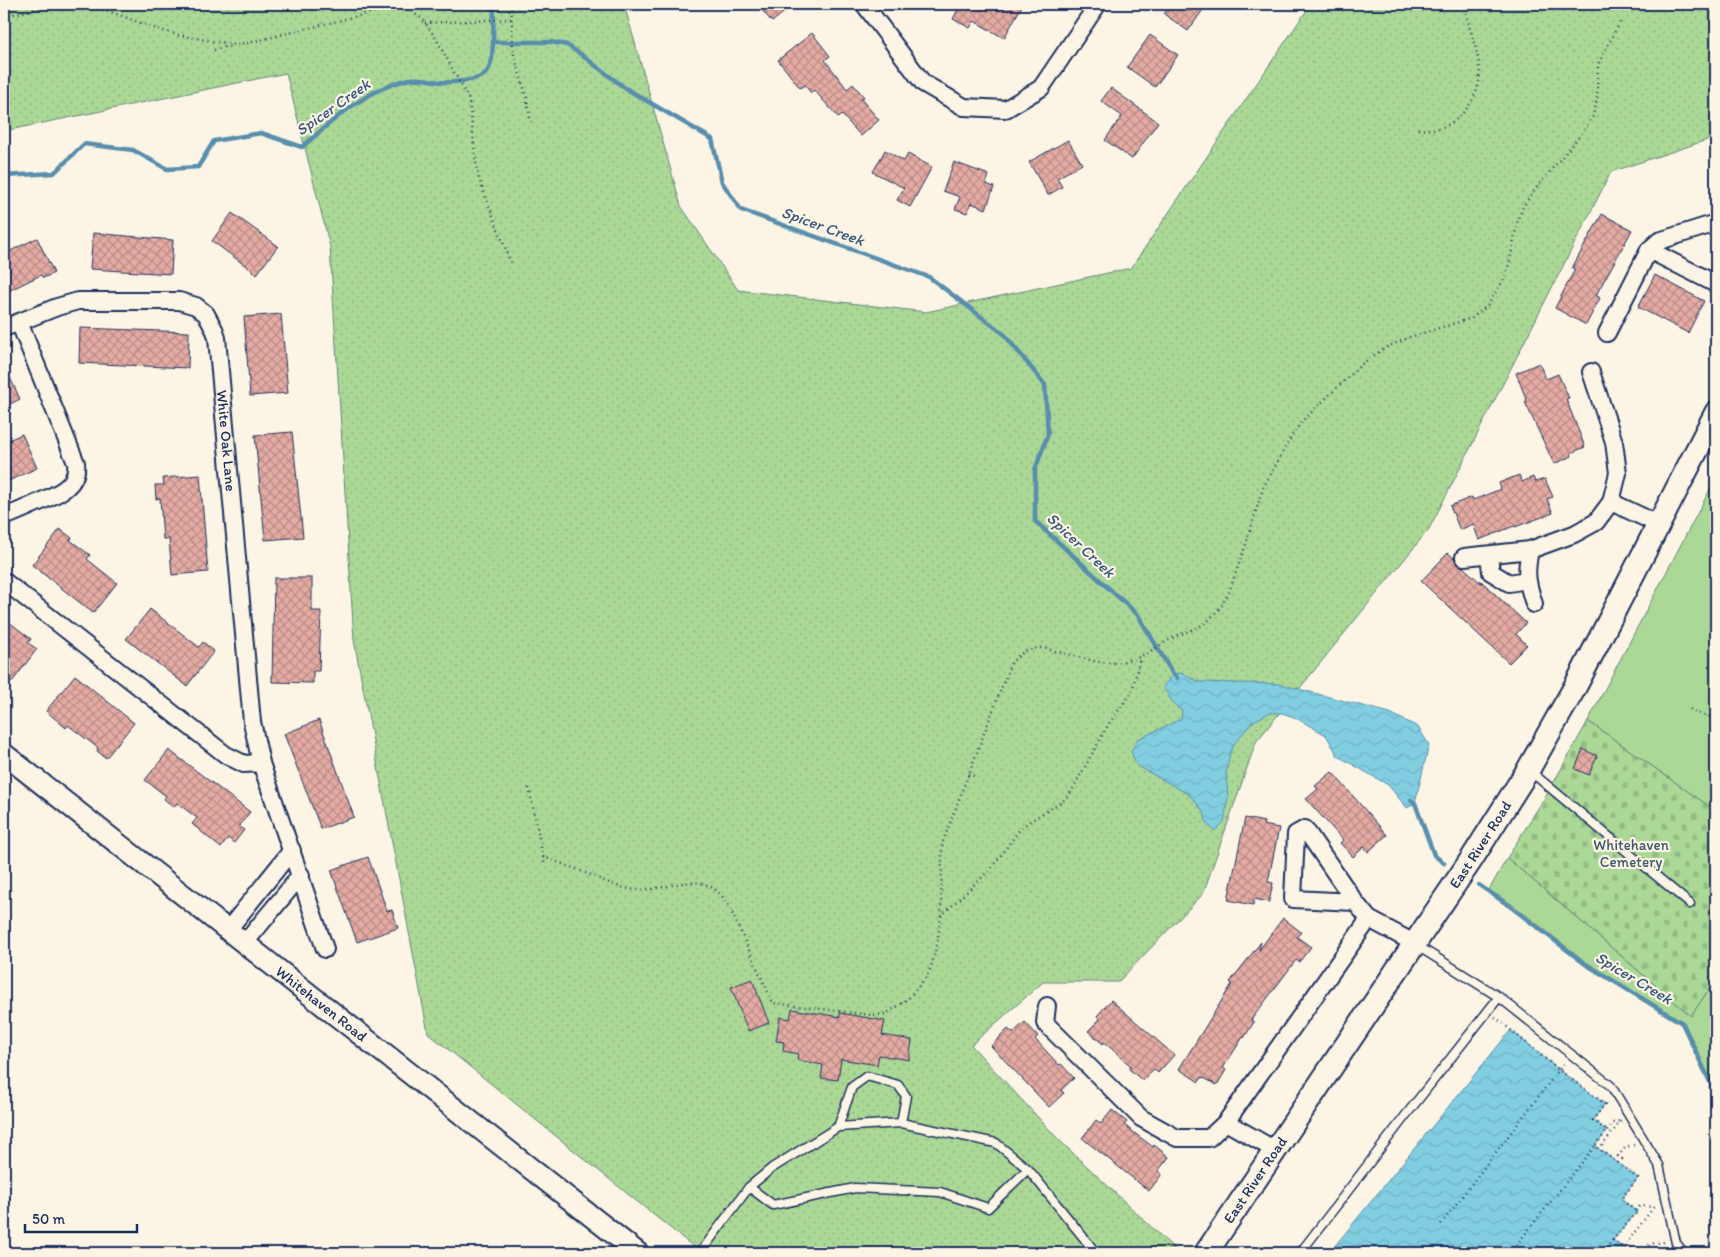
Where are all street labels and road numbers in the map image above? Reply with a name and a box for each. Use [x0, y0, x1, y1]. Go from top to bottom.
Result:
street label: White Oak Lane [213, 389, 240, 492]
street label: East River Road [1445, 797, 1515, 892]
street label: Whitehaven Road [272, 962, 371, 1045]
street label: East River Road [1220, 1133, 1291, 1227]

